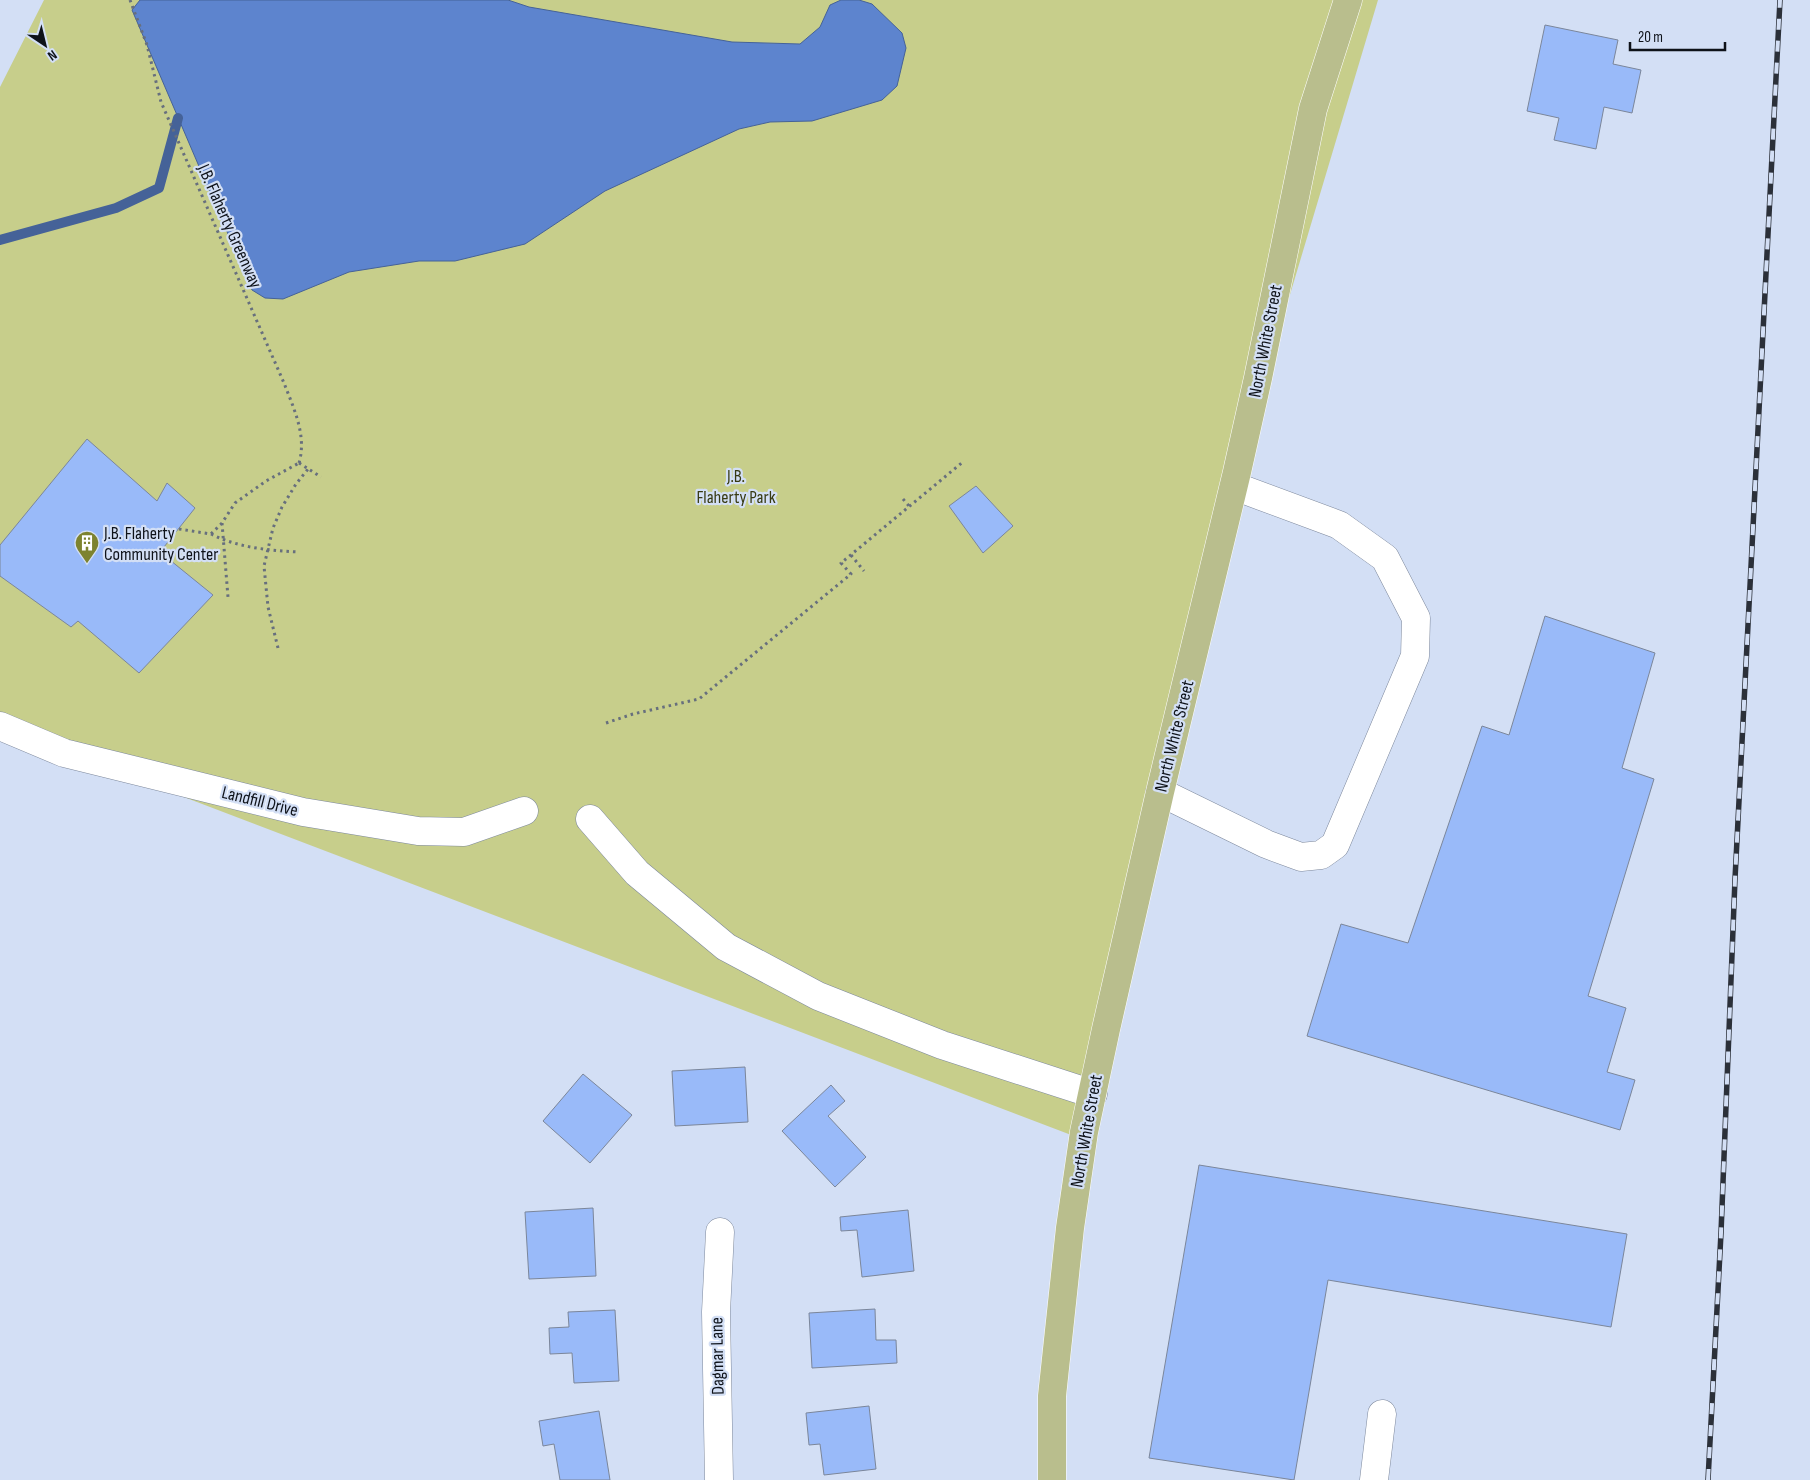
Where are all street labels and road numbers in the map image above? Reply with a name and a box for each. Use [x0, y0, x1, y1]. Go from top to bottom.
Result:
street label: J.B. Flaherty Greenway [192, 160, 266, 291]
street label: North White Street [1244, 283, 1287, 399]
street label: North White Street [1150, 678, 1199, 794]
street label: Landfill Drive [220, 782, 300, 821]
street label: North White Street [1066, 1072, 1107, 1189]
street label: Dagmar Lane [706, 1317, 729, 1395]

